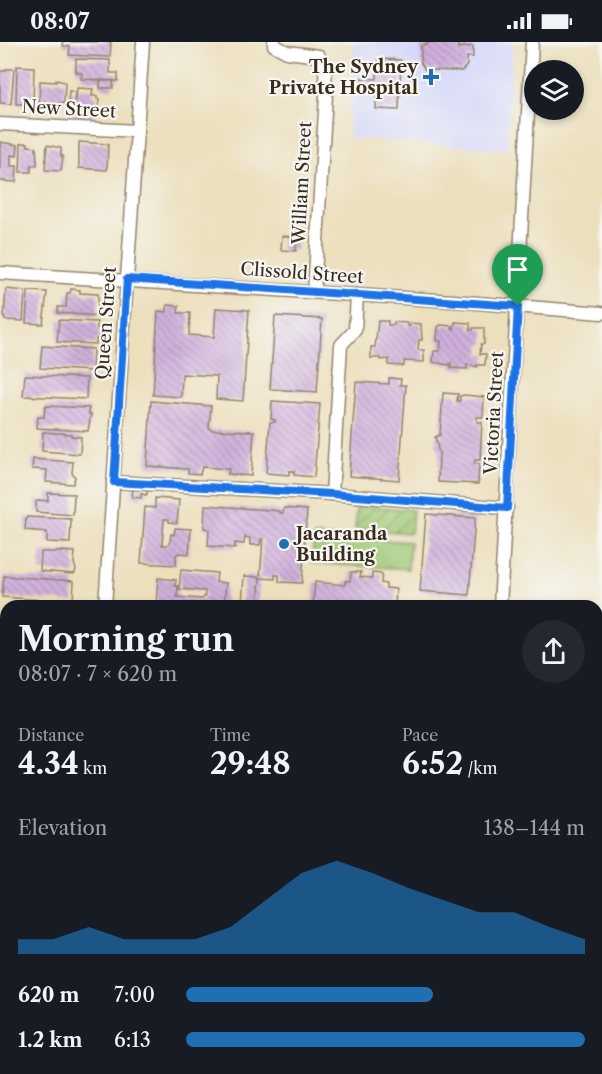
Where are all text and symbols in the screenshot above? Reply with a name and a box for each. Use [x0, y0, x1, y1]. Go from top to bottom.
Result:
text: 08:07 [30, 8, 90, 35]
place label: The Sydney Private Hospital [269, 56, 419, 99]
map controls [524, 60, 584, 120]
button: layers [524, 60, 584, 120]
marker: The Sydney Private Hospital [422, 68, 440, 86]
street label: New Street [21, 96, 117, 122]
street label: William Street [288, 120, 316, 246]
pin [492, 244, 543, 306]
icon: arrive [501, 253, 534, 286]
street label: Clissold Street [240, 258, 365, 288]
street label: Queen Street [91, 265, 121, 380]
street label: Victoria Street [480, 350, 508, 476]
place label: Jacaranda Building [293, 523, 388, 566]
marker: Jacaranda Building [277, 537, 291, 551]
text: Morning run [18, 619, 234, 660]
button: share [522, 620, 585, 683]
text: 08:07 · 7 × 620 m [18, 662, 177, 686]
text: Distance [18, 725, 84, 745]
text: Time [210, 725, 250, 745]
text: Pace [402, 725, 438, 745]
text: 4.34 [18, 745, 79, 782]
text: 29:48 [210, 745, 291, 782]
text: 6:52 [402, 745, 463, 782]
text: km [79, 758, 107, 778]
text: /km [463, 758, 497, 778]
text: Elevation [18, 816, 107, 840]
text: 138–144 m [484, 816, 585, 840]
text: 620 m [18, 983, 79, 1007]
text: 7:00 [114, 983, 155, 1007]
text: 1.2 km [18, 1028, 82, 1052]
text: 6:13 [114, 1028, 151, 1052]

